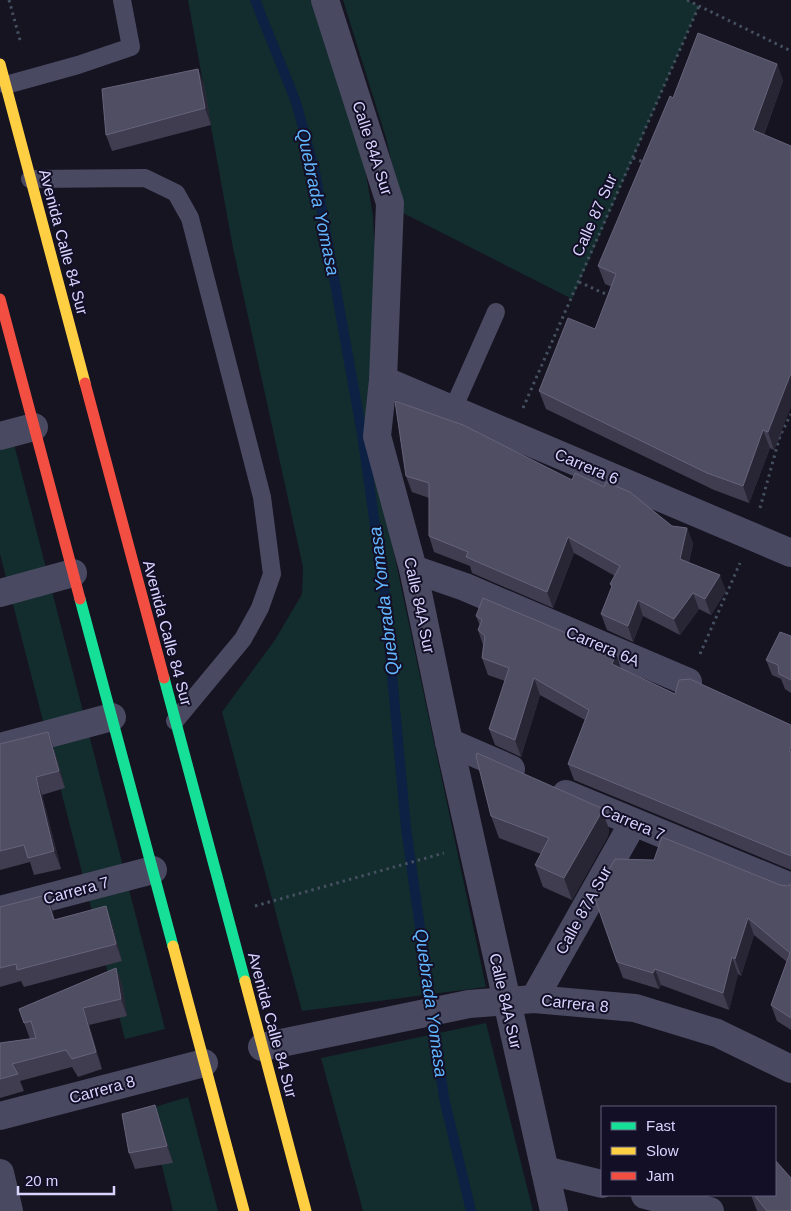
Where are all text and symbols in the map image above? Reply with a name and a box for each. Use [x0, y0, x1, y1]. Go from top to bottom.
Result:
street label: Calle 84A Sur [349, 99, 396, 198]
water label: Quebrada Yomasa [293, 127, 343, 277]
street label: Avenida Calle 84 Sur [36, 167, 91, 317]
street label: Calle 87 Sur [569, 171, 620, 259]
street label: Carrera 6 [552, 445, 621, 488]
water label: Quebrada Yomasa [365, 525, 403, 677]
street label: Calle 84A Sur [401, 555, 438, 655]
street label: Avenida Calle 84 Sur [140, 558, 195, 708]
street label: Carrera 6A [563, 623, 642, 670]
street label: Carrera 7 [598, 801, 667, 844]
street label: Calle 87A Sur [552, 863, 615, 957]
street label: Carrera 7 [41, 874, 111, 907]
water label: Quebrada Yomasa [411, 927, 451, 1079]
street label: Avenida Calle 84 Sur [245, 950, 300, 1100]
street label: Calle 84A Sur [486, 952, 525, 1051]
street label: Carrera 8 [540, 992, 610, 1015]
street label: Carrera 8 [67, 1073, 137, 1106]
legend [601, 1106, 776, 1196]
text: Fast [646, 1117, 676, 1134]
text: Slow [646, 1142, 679, 1159]
scale bar [18, 1164, 114, 1196]
text: Jam [646, 1167, 674, 1184]
text: 20 m [25, 1172, 58, 1189]

